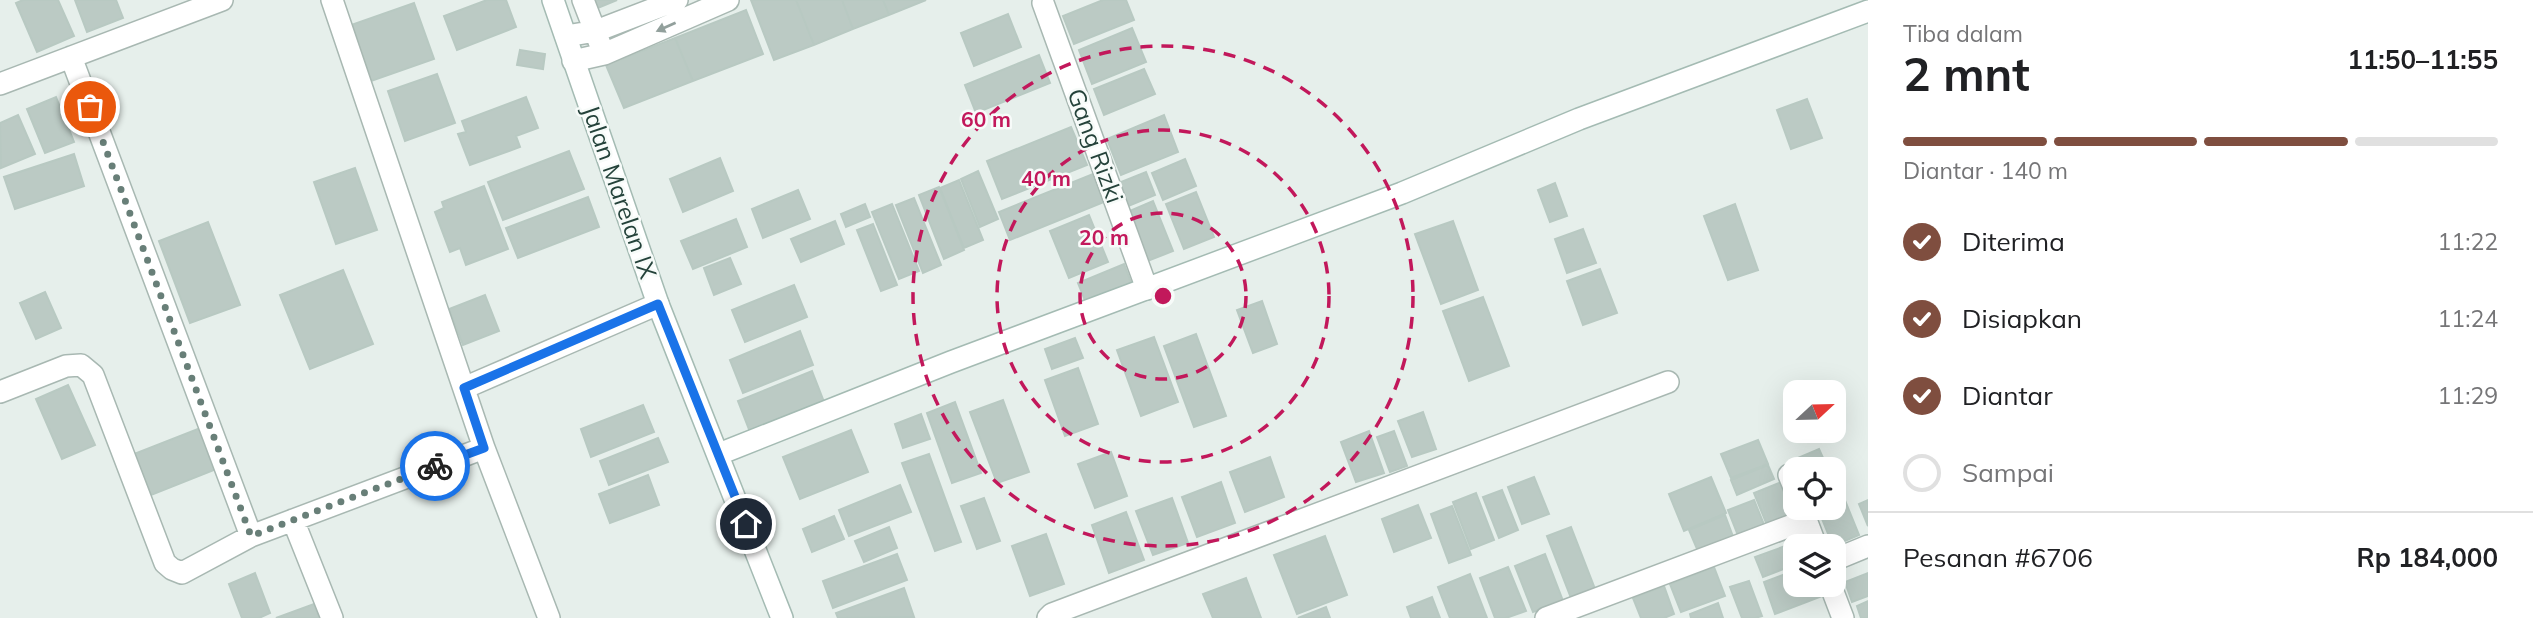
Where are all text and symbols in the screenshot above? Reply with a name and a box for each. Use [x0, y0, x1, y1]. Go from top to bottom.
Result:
text: Tiba dalam [1903, 19, 2023, 48]
one-way arrow [655, 22, 676, 33]
text: 11:50–11:55 [2347, 43, 2498, 76]
text: 2 mnt [1903, 45, 2030, 103]
pin [60, 77, 120, 137]
street label: Gang Rizki [1061, 84, 1130, 207]
icon: bag [71, 88, 109, 126]
street label: Jalan Marelan IX [576, 101, 664, 283]
text: 60 m [961, 106, 1011, 132]
text: Diantar · 140 m [1903, 156, 2068, 185]
text: 40 m [1021, 165, 1071, 191]
icon: check [1903, 223, 1941, 261]
text: 20 m [1079, 224, 1129, 250]
text: Diterima [1962, 225, 2065, 258]
text: 11:22 [2438, 227, 2498, 256]
centre of rings [1151, 284, 1175, 308]
icon: check [1903, 300, 1941, 338]
text: Disiapkan [1962, 302, 2082, 335]
text: 11:24 [2438, 304, 2498, 333]
icon: check [1903, 377, 1941, 415]
text: Diantar [1962, 379, 2053, 412]
north arrow [1783, 380, 1846, 443]
map controls [1783, 380, 1846, 597]
text: 11:29 [2438, 381, 2498, 410]
courier [400, 431, 470, 501]
icon: bike [416, 447, 454, 485]
text: Sampai [1962, 456, 2054, 489]
button: locate [1783, 457, 1846, 520]
pin [716, 494, 776, 554]
icon: home [727, 505, 765, 543]
button: layers [1783, 534, 1846, 597]
text: Pesanan #6706 [1903, 541, 2093, 574]
text: Rp 184,000 [2356, 541, 2498, 574]

